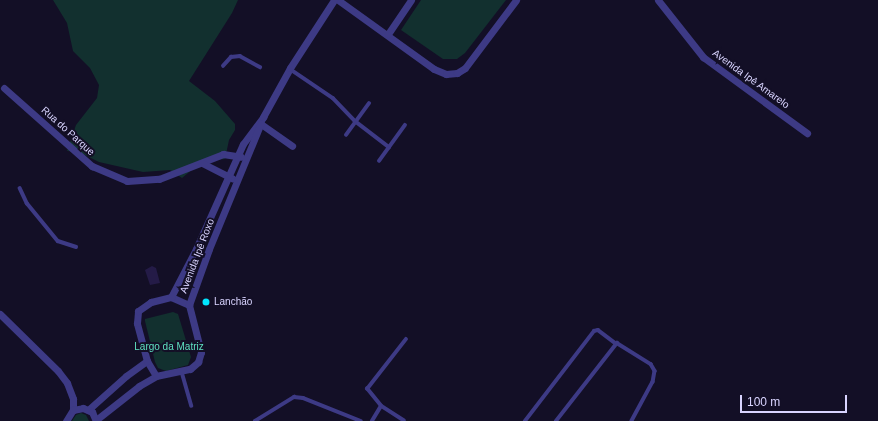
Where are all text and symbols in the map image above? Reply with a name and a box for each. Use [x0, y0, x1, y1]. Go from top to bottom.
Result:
street label: Avenida Ipê Amarelo [710, 47, 792, 111]
street label: Rua do Parque [39, 104, 97, 158]
street label: Avenida Ipê Roxo [177, 217, 217, 295]
place label: Lanchão [214, 296, 252, 308]
marker: Lanchão [201, 297, 211, 307]
park label: Largo da Matriz [134, 341, 204, 353]
scale bar [742, 387, 849, 413]
text: 100 m [747, 395, 780, 409]

